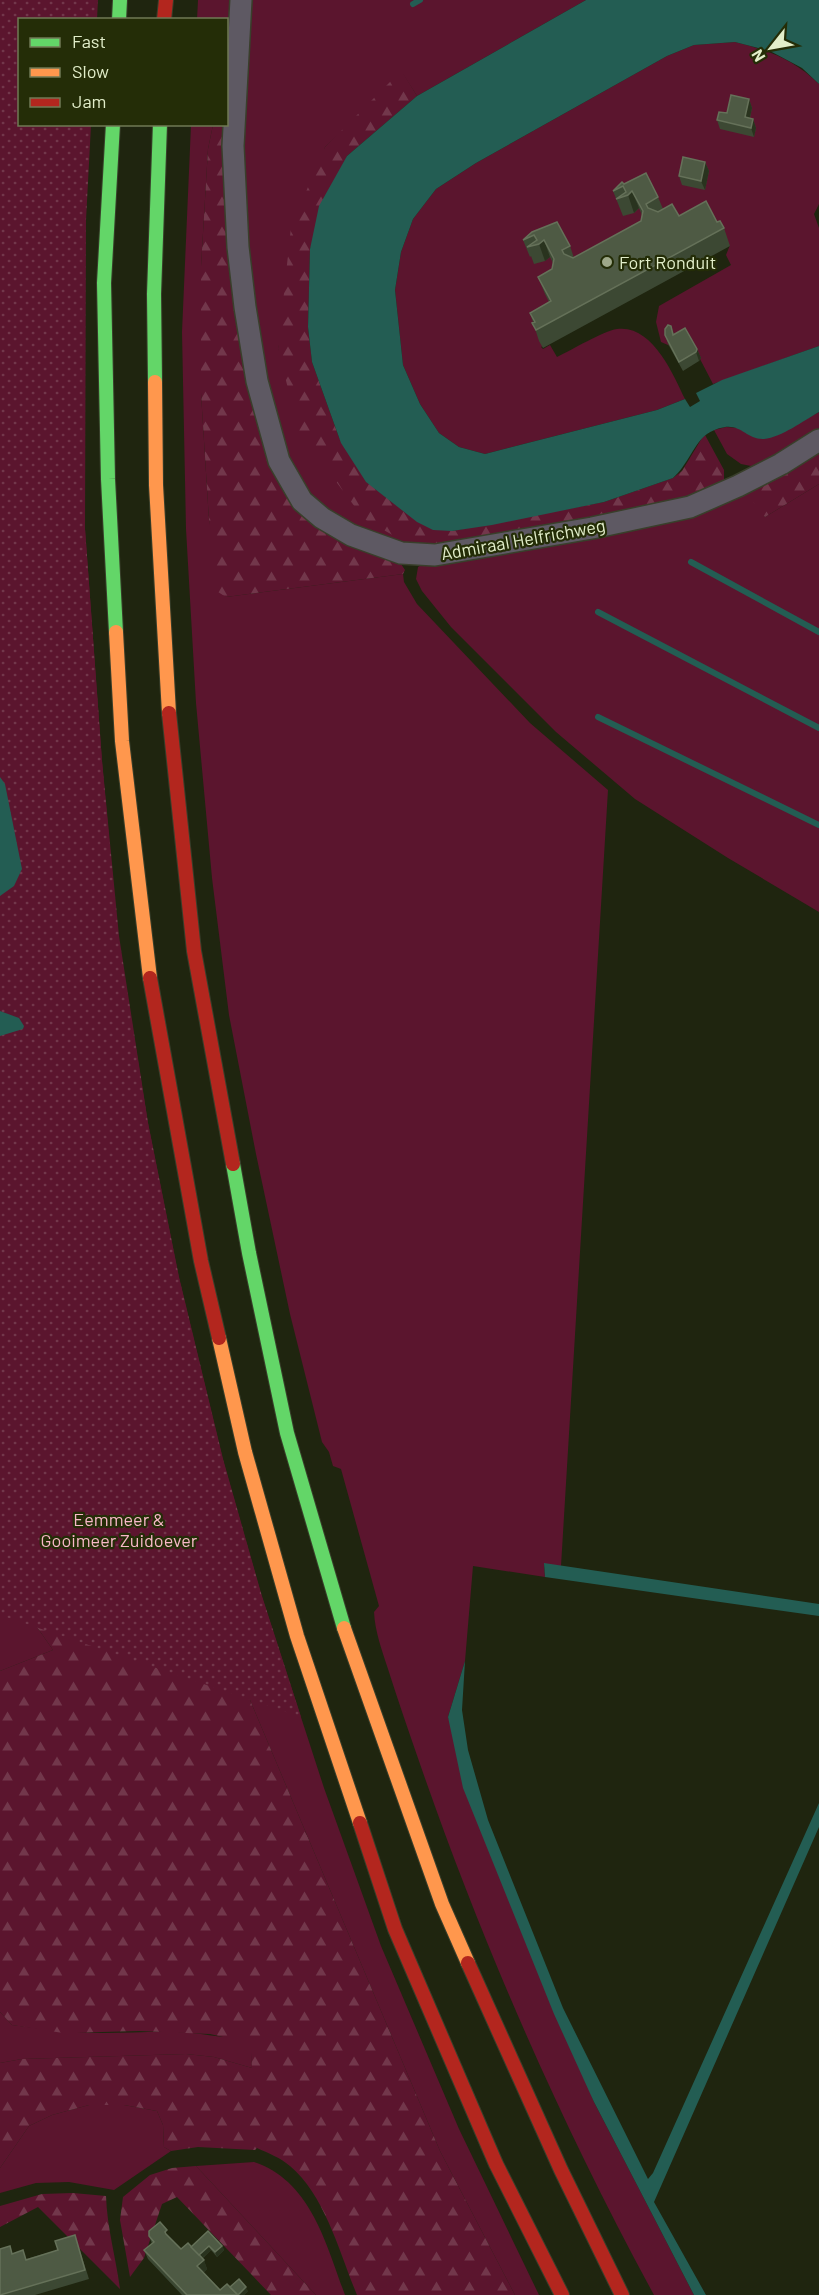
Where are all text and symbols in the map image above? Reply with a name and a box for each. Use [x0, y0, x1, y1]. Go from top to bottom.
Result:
legend [18, 18, 228, 126]
north arrow [741, 18, 801, 78]
text: Fast [72, 30, 106, 52]
text: N [747, 47, 769, 65]
text: Slow [72, 60, 109, 82]
text: Jam [72, 90, 106, 112]
place label: Fort Ronduit [619, 251, 716, 273]
marker: Fort Ronduit [600, 255, 614, 269]
street label: Admiraal Helfrichweg [439, 514, 607, 564]
park label: Eemmeer & Gooimeer Zuidoever [41, 1508, 198, 1551]

